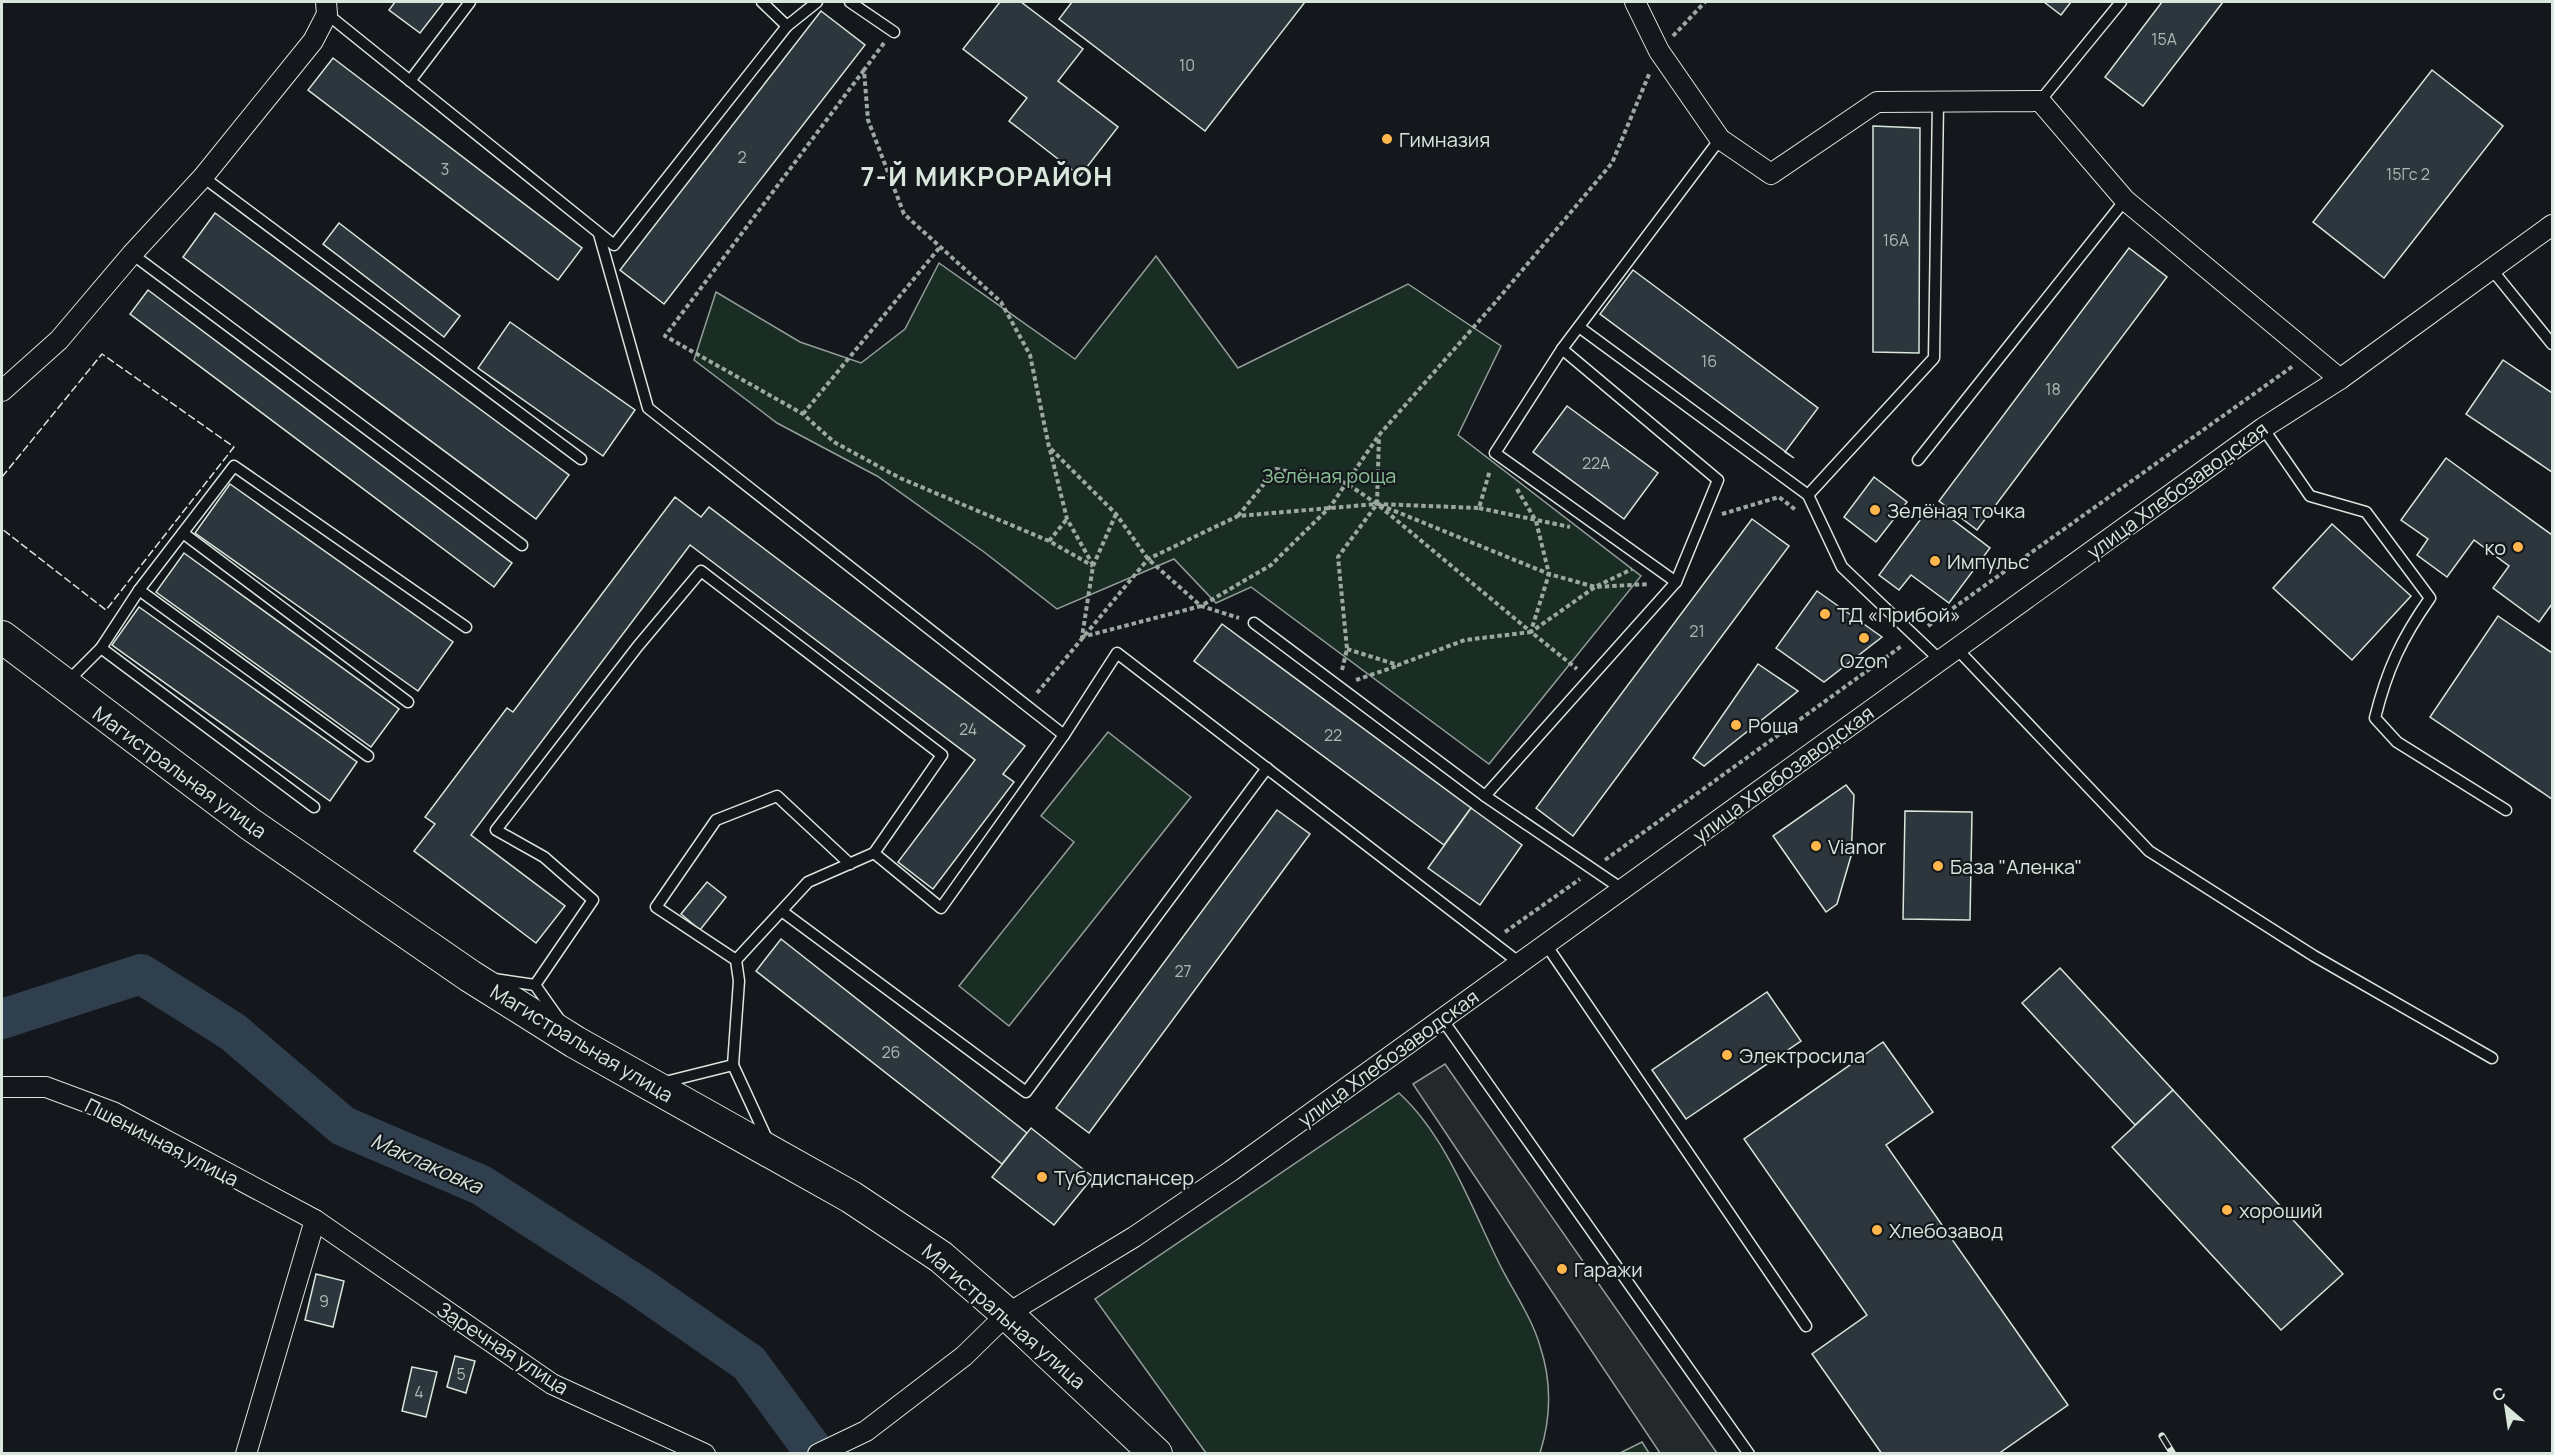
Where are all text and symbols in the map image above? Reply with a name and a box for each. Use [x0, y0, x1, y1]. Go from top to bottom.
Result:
house number: 15А [2151, 28, 2177, 50]
house number: 10 [1179, 54, 1195, 76]
place label: Гимназия [1399, 126, 1490, 153]
marker: Гимназия [1380, 132, 1394, 146]
house number: 2 [737, 146, 747, 168]
house number: 3 [441, 158, 449, 180]
district label: 7-Й МИКРОРАЙОН [860, 158, 1114, 194]
house number: 15Гс 2 [2386, 163, 2430, 185]
house number: 16А [1883, 229, 1909, 251]
house number: 16 [1701, 350, 1717, 372]
house number: 18 [2045, 378, 2061, 400]
street label: улица Хлебозаводская [2081, 415, 2273, 565]
house number: 22А [1582, 452, 1610, 474]
park label: Зелёная роща [1262, 462, 1396, 489]
place label: Зелёная точка [1887, 497, 2025, 524]
marker: Зелёная точка [1868, 503, 1882, 517]
place label: ко [2484, 534, 2506, 561]
marker: ко [2511, 540, 2525, 554]
place label: Импульс [1947, 548, 2029, 575]
marker: Импульс [1928, 554, 1942, 568]
place label: ТД «Прибой» [1837, 601, 1961, 628]
marker: ТД «Прибой» [1818, 607, 1832, 621]
house number: 21 [1689, 620, 1705, 642]
marker: Ozon [1857, 631, 1871, 645]
place label: Ozon [1840, 647, 1888, 674]
street label: улица Хлебозаводская [1687, 699, 1879, 849]
street label: Магистральная улица [88, 700, 272, 844]
place label: Роща [1748, 712, 1798, 739]
house number: 24 [959, 718, 977, 740]
marker: Роща [1729, 718, 1743, 732]
house number: 22 [1324, 724, 1342, 746]
place label: Vianor [1828, 833, 1886, 860]
marker: Vianor [1809, 839, 1823, 853]
place label: База "Аленка" [1950, 853, 2082, 880]
marker: База "Аленка" [1931, 859, 1945, 873]
house number: 27 [1174, 960, 1192, 982]
street label: Магистральная улица [486, 978, 678, 1108]
street label: улица Хлебозаводская [1292, 983, 1484, 1133]
house number: 26 [881, 1041, 901, 1063]
place label: Электросила [1739, 1042, 1865, 1069]
marker: Электросила [1720, 1048, 1734, 1062]
street label: Пшеничная улица [80, 1092, 244, 1192]
water label: Маклаковка [367, 1126, 488, 1201]
place label: Туб диспансер [1054, 1164, 1194, 1191]
marker: Туб диспансер [1035, 1170, 1049, 1184]
place label: хороший [2239, 1197, 2323, 1224]
marker: хороший [2220, 1203, 2234, 1217]
place label: Хлебозавод [1889, 1217, 2003, 1244]
marker: Хлебозавод [1870, 1223, 1884, 1237]
street label: Магистральная улица [916, 1237, 1092, 1395]
place label: Гаражи [1574, 1256, 1643, 1283]
marker: Гаражи [1555, 1262, 1569, 1276]
house number: 9 [319, 1290, 329, 1312]
street label: Заречная улица [432, 1295, 574, 1401]
house number: 5 [456, 1363, 466, 1385]
north arrow [2476, 1377, 2536, 1437]
house number: 4 [414, 1381, 424, 1403]
text: С [2488, 1381, 2509, 1406]

